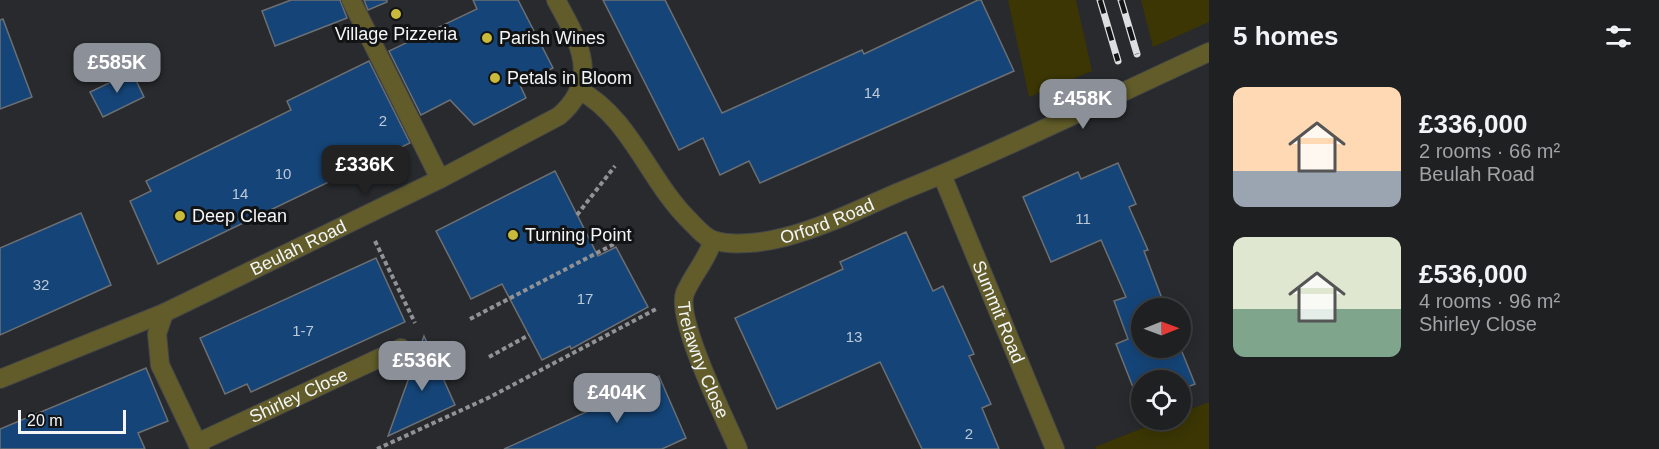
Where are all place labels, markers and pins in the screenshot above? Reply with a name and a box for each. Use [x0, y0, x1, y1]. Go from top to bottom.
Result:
marker: Village Pizzeria [389, 7, 403, 21]
place label: Village Pizzeria [335, 24, 458, 44]
place label: Parish Wines [499, 28, 605, 48]
marker: Parish Wines [480, 31, 494, 45]
pin: £585K [75, 43, 159, 94]
place label: Petals in Bloom [507, 68, 632, 88]
marker: Petals in Bloom [488, 71, 502, 85]
pin: £458K [1041, 79, 1125, 130]
pin: £336K [323, 145, 407, 196]
place label: Deep Clean [192, 206, 287, 226]
marker: Deep Clean [173, 209, 187, 223]
place label: Turning Point [525, 225, 631, 245]
marker: Turning Point [506, 228, 520, 242]
pin: £536K [380, 341, 464, 392]
pin: £404K [575, 373, 659, 424]

